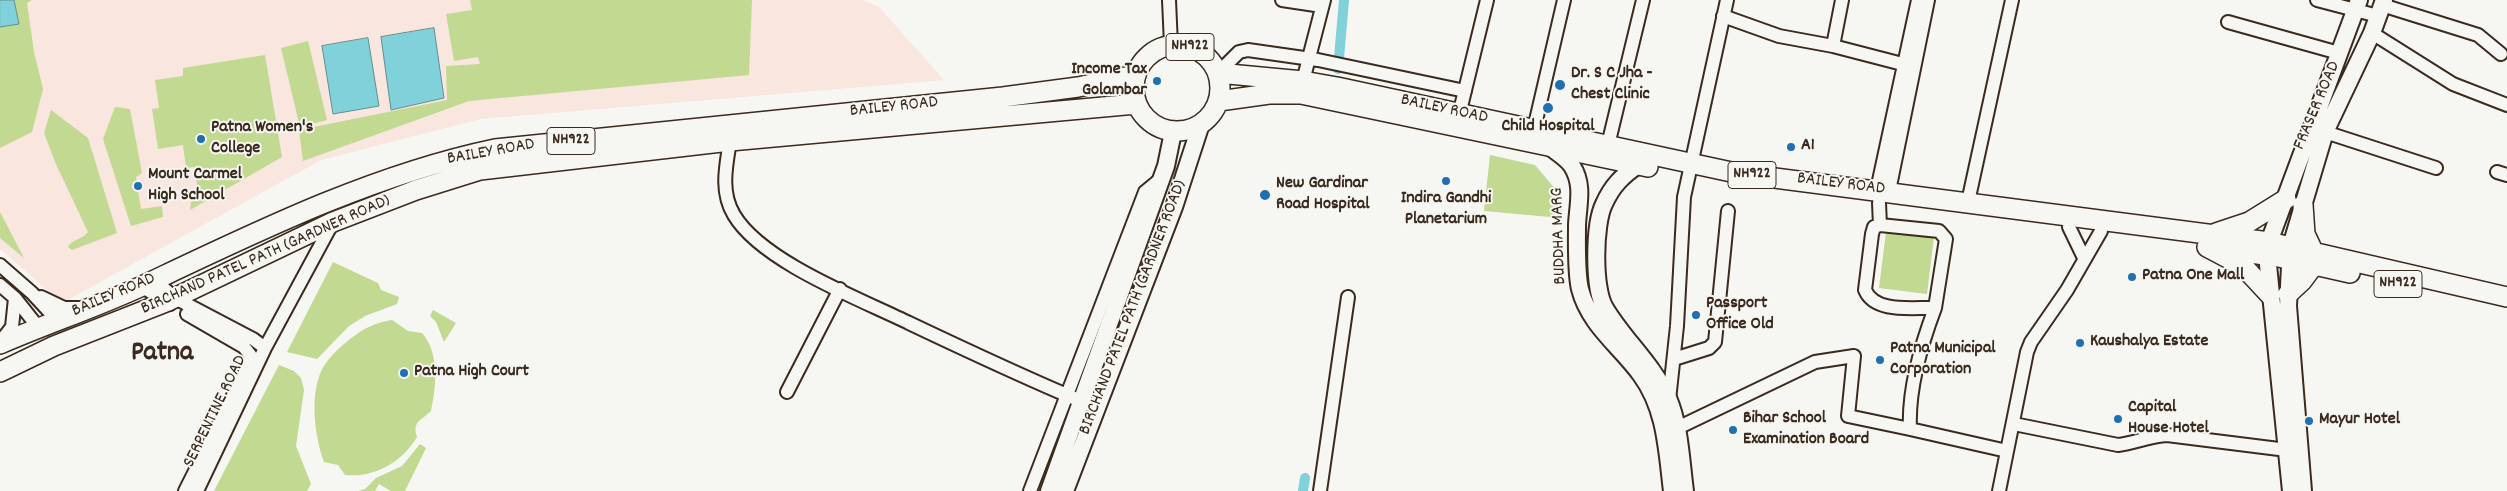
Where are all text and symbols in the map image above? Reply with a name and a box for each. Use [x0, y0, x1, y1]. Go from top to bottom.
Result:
road number: NH922 [1166, 34, 1214, 61]
street label: FRASER ROAD [2290, 59, 2346, 153]
place label: Income Tax Golambar [1071, 60, 1147, 102]
place label: Dr. S C Jha - Chest Clinic [1571, 64, 1653, 106]
marker: Income Tax Golambar [1151, 75, 1163, 87]
marker: Dr. S C Jha - Chest Clinic [1553, 78, 1567, 92]
street label: BAILEY ROAD [1399, 90, 1489, 130]
street label: BAILEY ROAD [849, 93, 939, 123]
marker: Child Hospital [1541, 101, 1555, 115]
place label: Child Hospital [1501, 117, 1595, 139]
place label: Patna Women's College [211, 118, 313, 160]
road number: NH922 [547, 128, 595, 154]
marker: Patna Women's College [195, 133, 207, 145]
street label: BAILEY ROAD [446, 135, 536, 171]
place label: A1 [1801, 136, 1815, 158]
marker: A1 [1785, 141, 1797, 153]
road number: NH922 [1728, 162, 1776, 188]
place label: Mount Carmel High School [148, 165, 242, 208]
street label: BAILEY ROAD [1796, 169, 1886, 201]
place label: New Gardinar Road Hospital [1276, 174, 1370, 216]
marker: Indira Gandhi Planetarium [1440, 175, 1452, 187]
street label: BIRCHAND PATEL PATH (GARDNER ROAD) [1075, 178, 1193, 438]
marker: Mount Carmel High School [132, 180, 144, 192]
street label: BUDDHA MARG [1548, 187, 1572, 285]
marker: New Gardinar Road Hospital [1258, 188, 1272, 202]
place label: Indira Gandhi Planetarium [1401, 189, 1491, 232]
street label: BIRCHAND PATEL PATH (GARDNER ROAD) [138, 191, 394, 321]
place label: Patna One Mall [2142, 266, 2244, 288]
street label: BAILEY ROAD [69, 269, 159, 323]
road number: NH922 [2374, 270, 2422, 298]
marker: Patna One Mall [2126, 271, 2138, 283]
place label: Passport Office Old [1706, 294, 1774, 336]
marker: Passport Office Old [1690, 309, 1702, 321]
place label: Kaushalya Estate [2090, 332, 2208, 354]
marker: Kaushalya Estate [2074, 337, 2086, 349]
district label: Patna [131, 338, 193, 372]
place label: Patna Municipal Corporation [1890, 339, 1996, 382]
street label: SERPENTINE ROAD [179, 352, 253, 472]
marker: Patna Municipal Corporation [1874, 354, 1886, 366]
place label: Patna High Court [414, 362, 529, 384]
marker: Patna High Court [398, 367, 410, 379]
place label: Capital House Hotel [2128, 398, 2209, 440]
place label: Bihar School Examination Board [1743, 409, 1869, 452]
place label: Mayur Hotel [2319, 410, 2400, 432]
marker: Capital House Hotel [2112, 413, 2124, 425]
marker: Mayur Hotel [2303, 415, 2315, 427]
marker: Bihar School Examination Board [1727, 424, 1739, 436]

